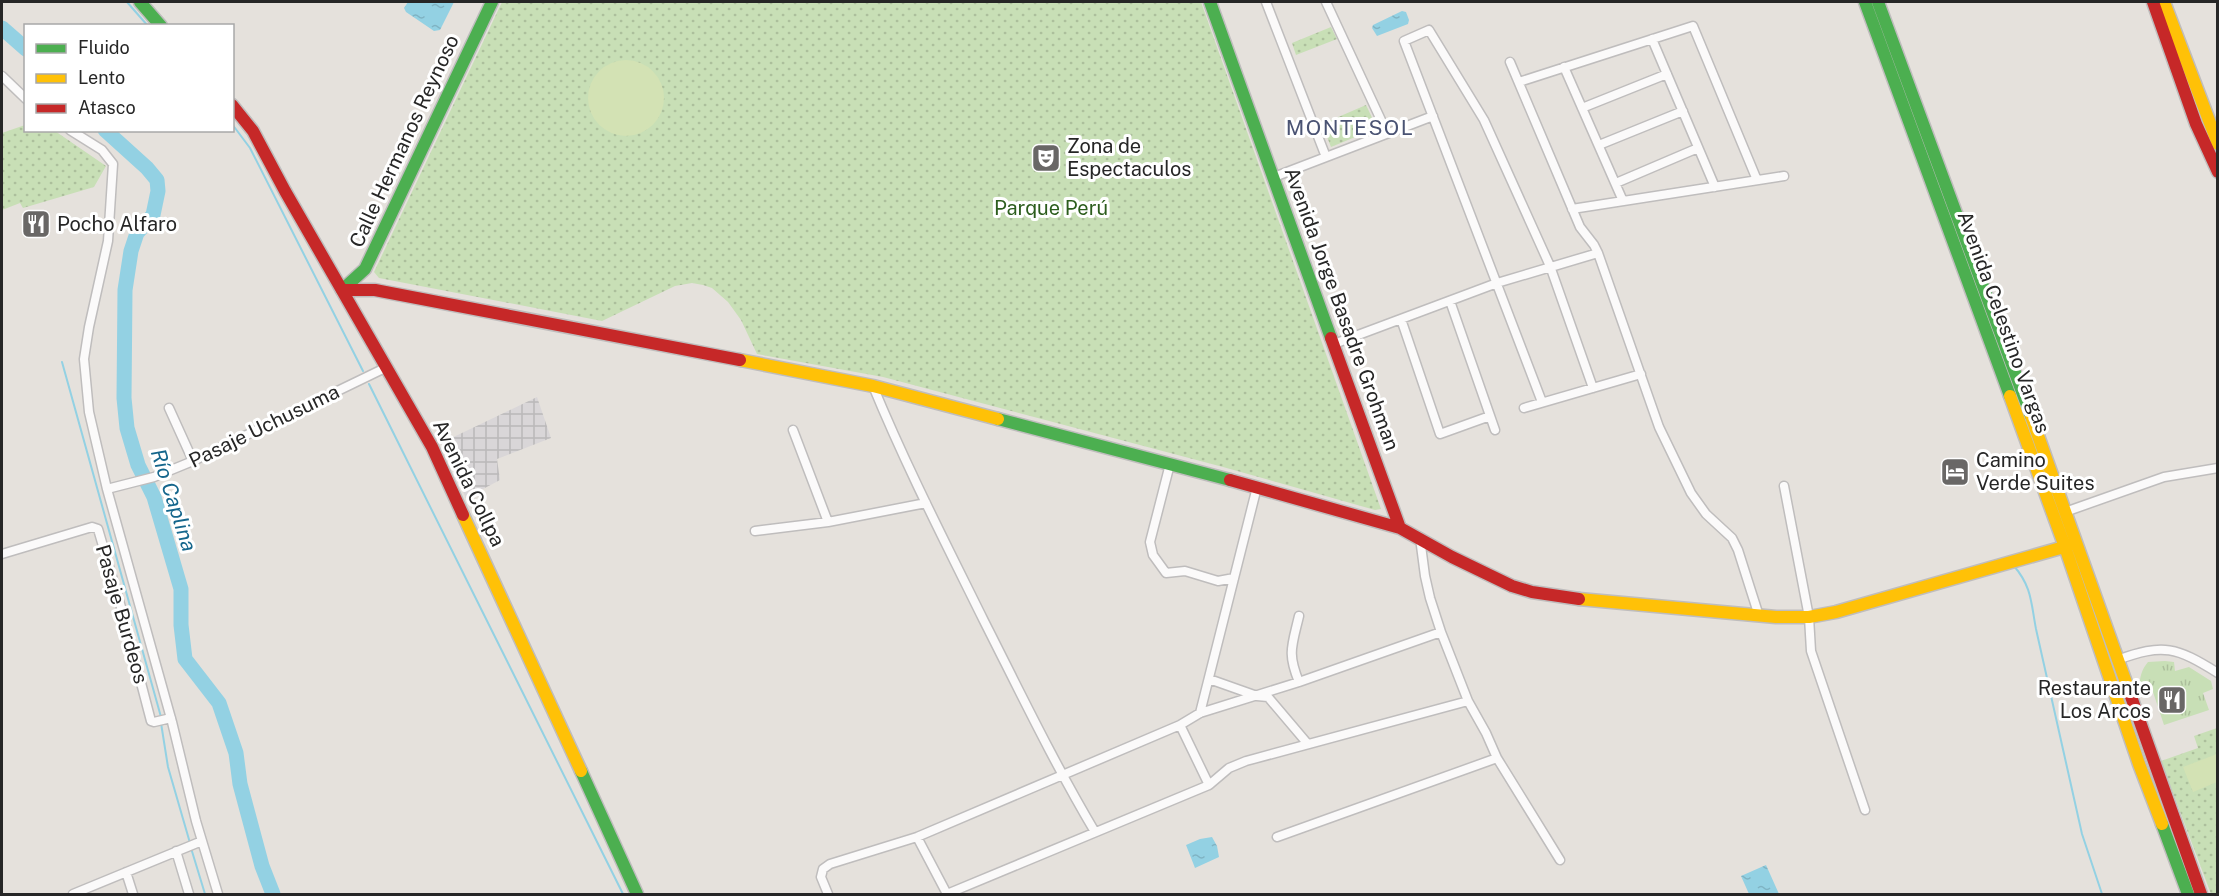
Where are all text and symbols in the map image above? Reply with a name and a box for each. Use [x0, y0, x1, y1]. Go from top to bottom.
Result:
legend [24, 24, 234, 132]
street label: Calle Hermanos Reynoso [344, 31, 464, 251]
text: Fluido [78, 37, 130, 58]
text: Lento [78, 67, 125, 88]
text: Atasco [78, 97, 136, 118]
district label: MONTESOL [1286, 115, 1414, 140]
place label: Zona de Espectaculos [1067, 134, 1191, 181]
theatre icon: Zona de Espectaculos [1030, 142, 1062, 174]
street label: Avenida Jorge Basadre Grohman [1279, 164, 1405, 454]
park label: Parque Perú [994, 196, 1108, 220]
restaurant icon: Pocho Alfaro [20, 208, 52, 240]
street label: Avenida Celestino Vargas [1953, 208, 2055, 436]
place label: Pocho Alfaro [57, 212, 177, 236]
street label: Pasaje Uchusuma [185, 379, 343, 473]
street label: Avenida Collpa [428, 416, 510, 550]
water label: Río Caplina [146, 446, 202, 554]
place label: Camino Verde Suites [1976, 448, 2095, 495]
hotel icon: Camino Verde Suites [1939, 456, 1971, 488]
street label: Pasaje Burdeos [91, 542, 153, 686]
place label: Restaurante Los Arcos [2038, 676, 2151, 723]
restaurant icon: Restaurante Los Arcos [2156, 684, 2188, 716]

